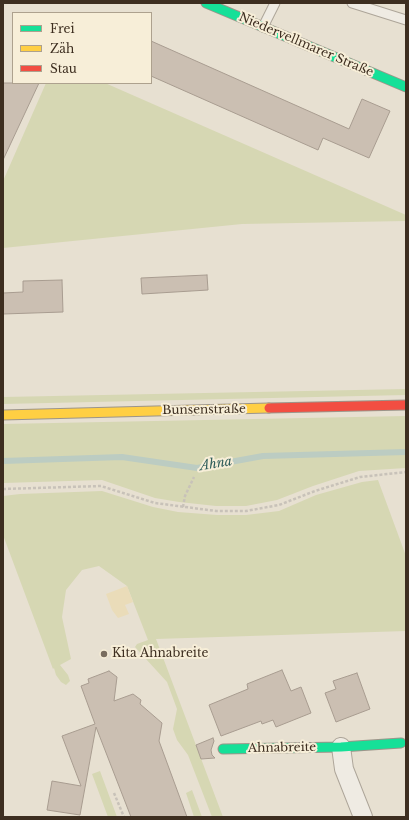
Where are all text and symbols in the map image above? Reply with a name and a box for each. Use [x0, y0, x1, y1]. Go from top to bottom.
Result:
street label: Niedervellmarer Straße [236, 10, 376, 80]
legend [12, 12, 152, 84]
text: Frei [50, 21, 75, 36]
text: Zäh [50, 41, 74, 56]
text: Stau [50, 61, 77, 76]
street label: Bunsenstraße [162, 402, 246, 418]
water label: Ahna [199, 454, 233, 474]
place label: Kita Ahnabreite [112, 647, 208, 661]
marker: Kita Ahnabreite [99, 649, 109, 659]
street label: Ahnabreite [248, 740, 316, 756]

